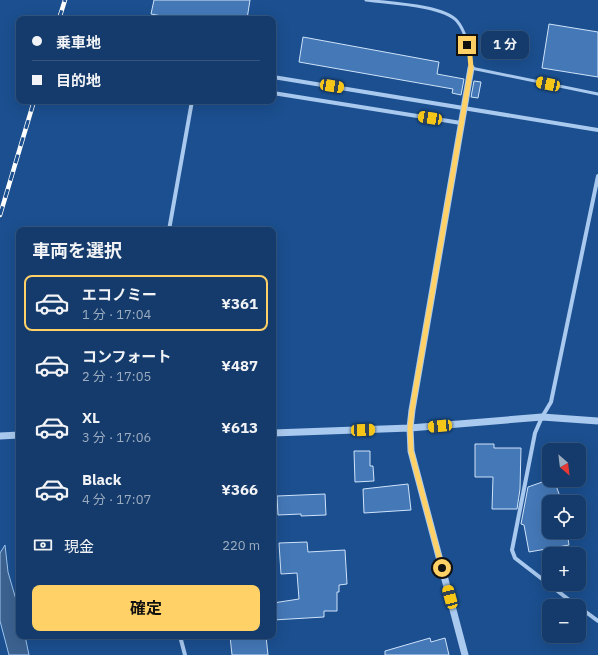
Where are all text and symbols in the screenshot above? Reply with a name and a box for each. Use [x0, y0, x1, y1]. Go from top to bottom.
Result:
callout: 1 分 [481, 31, 529, 59]
text: 乗車地 [56, 33, 101, 52]
route end [458, 36, 476, 54]
text: 1 分 [493, 36, 517, 53]
text: 目的地 [56, 71, 101, 90]
car [535, 76, 561, 92]
car [319, 78, 345, 94]
car [417, 110, 443, 126]
text: 車両を選択 [32, 239, 122, 262]
icon: car [34, 285, 70, 321]
text: エコノミー [82, 285, 157, 304]
text: ¥361 [221, 294, 258, 313]
text: 1 分 · 17:04 [82, 306, 151, 323]
icon: car [34, 347, 70, 383]
text: コンフォート [82, 347, 172, 366]
text: ¥487 [221, 356, 258, 375]
text: 2 分 · 17:05 [82, 368, 151, 385]
text: XL [82, 408, 100, 427]
icon: car [34, 409, 70, 445]
text: ¥613 [221, 418, 258, 437]
car [428, 419, 452, 433]
car [351, 424, 375, 436]
text: 3 分 · 17:06 [82, 429, 151, 446]
north arrow [542, 443, 586, 487]
map controls [542, 443, 586, 643]
text: Black [82, 470, 122, 489]
icon: car [34, 471, 70, 507]
text: ¥366 [221, 480, 258, 499]
text: 4 分 · 17:07 [82, 491, 151, 508]
button: locate [542, 495, 586, 539]
icon: cash [32, 534, 54, 556]
text: 現金 [64, 537, 94, 556]
text: 220 m [222, 537, 260, 554]
button: + [542, 547, 586, 591]
route start [433, 559, 451, 577]
car [441, 584, 459, 610]
button: 確定 [32, 585, 260, 631]
button: − [542, 599, 586, 643]

